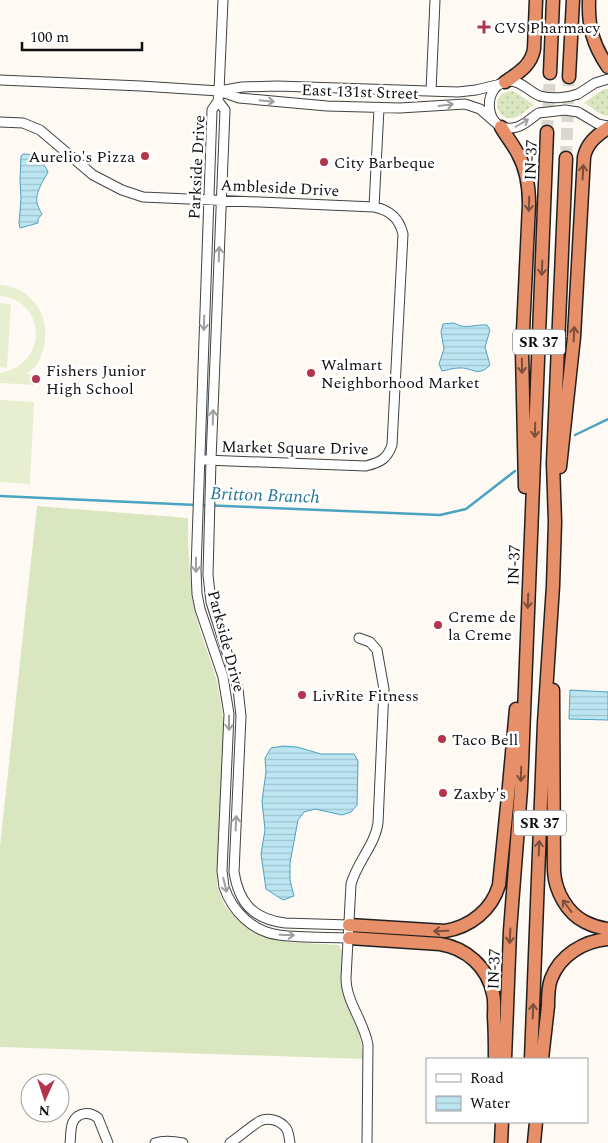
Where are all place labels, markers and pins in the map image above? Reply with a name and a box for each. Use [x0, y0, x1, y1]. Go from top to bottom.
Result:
place label: CVS Pharmacy [494, 16, 601, 40]
marker: CVS Pharmacy [478, 21, 490, 33]
place label: Aurelio's Pizza [29, 145, 135, 169]
marker: Aurelio's Pizza [139, 150, 151, 162]
place label: City Barbeque [334, 151, 435, 175]
marker: City Barbeque [318, 156, 330, 168]
place label: Walmart Neighborhood Market [321, 353, 480, 395]
place label: Fishers Junior High School [46, 359, 146, 401]
marker: Walmart Neighborhood Market [305, 367, 317, 379]
marker: Fishers Junior High School [30, 373, 42, 385]
place label: Creme de la Creme [448, 605, 516, 647]
marker: Creme de la Creme [432, 619, 444, 631]
place label: LivRite Fitness [312, 684, 419, 708]
marker: LivRite Fitness [296, 689, 308, 701]
place label: Taco Bell [452, 728, 518, 752]
marker: Taco Bell [436, 733, 448, 745]
place label: Zaxby's [453, 782, 506, 806]
marker: Zaxby's [437, 787, 449, 799]

